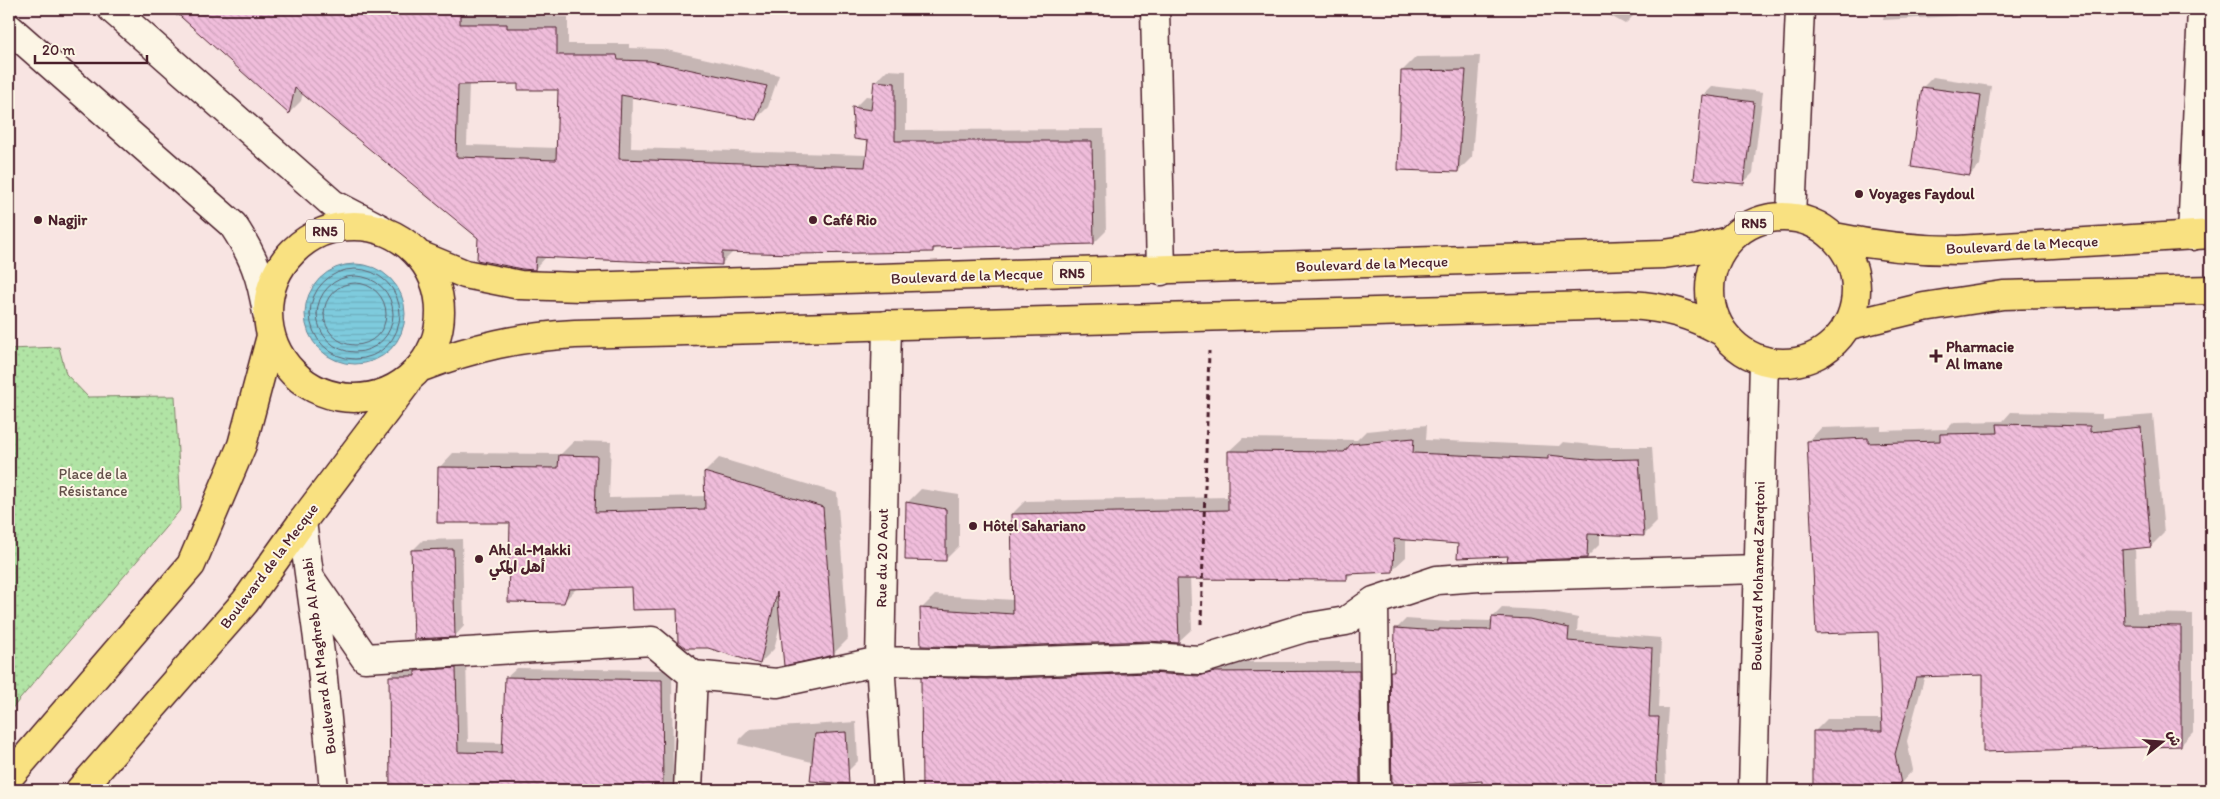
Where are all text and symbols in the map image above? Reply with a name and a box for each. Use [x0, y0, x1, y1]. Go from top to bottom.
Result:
scale bar [35, 32, 148, 64]
text: 20 m [42, 41, 76, 59]
place label: Voyages Faydoul [1869, 185, 1975, 204]
marker: Voyages Faydoul [1853, 188, 1865, 200]
place label: Nagjir [48, 211, 88, 230]
place label: Café Rio [823, 211, 877, 229]
road number: RN5 [1735, 212, 1773, 234]
marker: Nagjir [32, 214, 44, 226]
marker: Café Rio [807, 214, 819, 226]
road number: RN5 [306, 220, 344, 242]
street label: Boulevard de la Mecque [1945, 232, 2099, 258]
street label: Boulevard de la Mecque [1296, 252, 1448, 276]
road number: RN5 [1053, 262, 1091, 284]
street label: Boulevard de la Mecque [891, 264, 1043, 288]
place label: Pharmacie Al Imane [1945, 338, 2014, 373]
marker: Pharmacie Al Imane [1930, 350, 1942, 362]
park label: Place de la Résistance [59, 465, 128, 500]
street label: Boulevard Mohamed Zarqtoni [1747, 481, 1769, 671]
street label: Boulevard de la Mecque [216, 500, 322, 632]
street label: Rue du 20 Aout [872, 508, 892, 608]
place label: Hôtel Sahariano [983, 517, 1086, 535]
marker: Hôtel Sahariano [967, 520, 979, 532]
place label: Ahl al-Makki أهل المكي [488, 541, 571, 581]
marker: Ahl al-Makki أهل المكي [473, 553, 485, 565]
street label: Boulevard Al Maghreb Al Arabi [298, 557, 340, 755]
north arrow [2138, 716, 2188, 766]
text: ش [2164, 728, 2184, 748]

